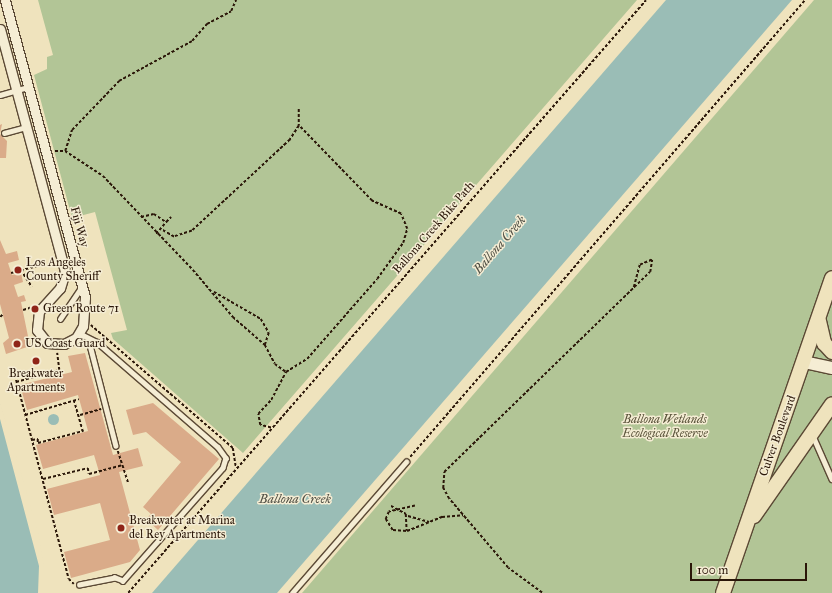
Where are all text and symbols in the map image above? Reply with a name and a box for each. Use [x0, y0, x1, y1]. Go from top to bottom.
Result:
street label: Ballona Creek Bike Path [390, 179, 478, 277]
street label: Fiji Way [67, 205, 91, 249]
water label: Ballona Creek [470, 213, 530, 277]
place label: Los Angeles County Sheriff [26, 256, 99, 284]
marker: Los Angeles County Sheriff [13, 265, 23, 275]
place label: Green Route 71 [43, 302, 119, 316]
marker: Green Route 71 [30, 304, 40, 314]
place label: US Coast Guard [25, 337, 105, 351]
marker: US Coast Guard [12, 339, 22, 349]
marker: Breakwater Apartments [31, 356, 41, 366]
place label: Breakwater Apartments [7, 367, 65, 395]
street label: Culver Boulevard [757, 393, 799, 479]
park label: Ballona Wetlands Ecological Reserve [622, 413, 708, 441]
water label: Ballona Creek [259, 491, 331, 507]
place label: Breakwater at Marina del Rey Apartments [129, 514, 235, 542]
marker: Breakwater at Marina del Rey Apartments [116, 523, 126, 533]
scale bar [692, 555, 809, 581]
text: 100 m [697, 563, 728, 577]

